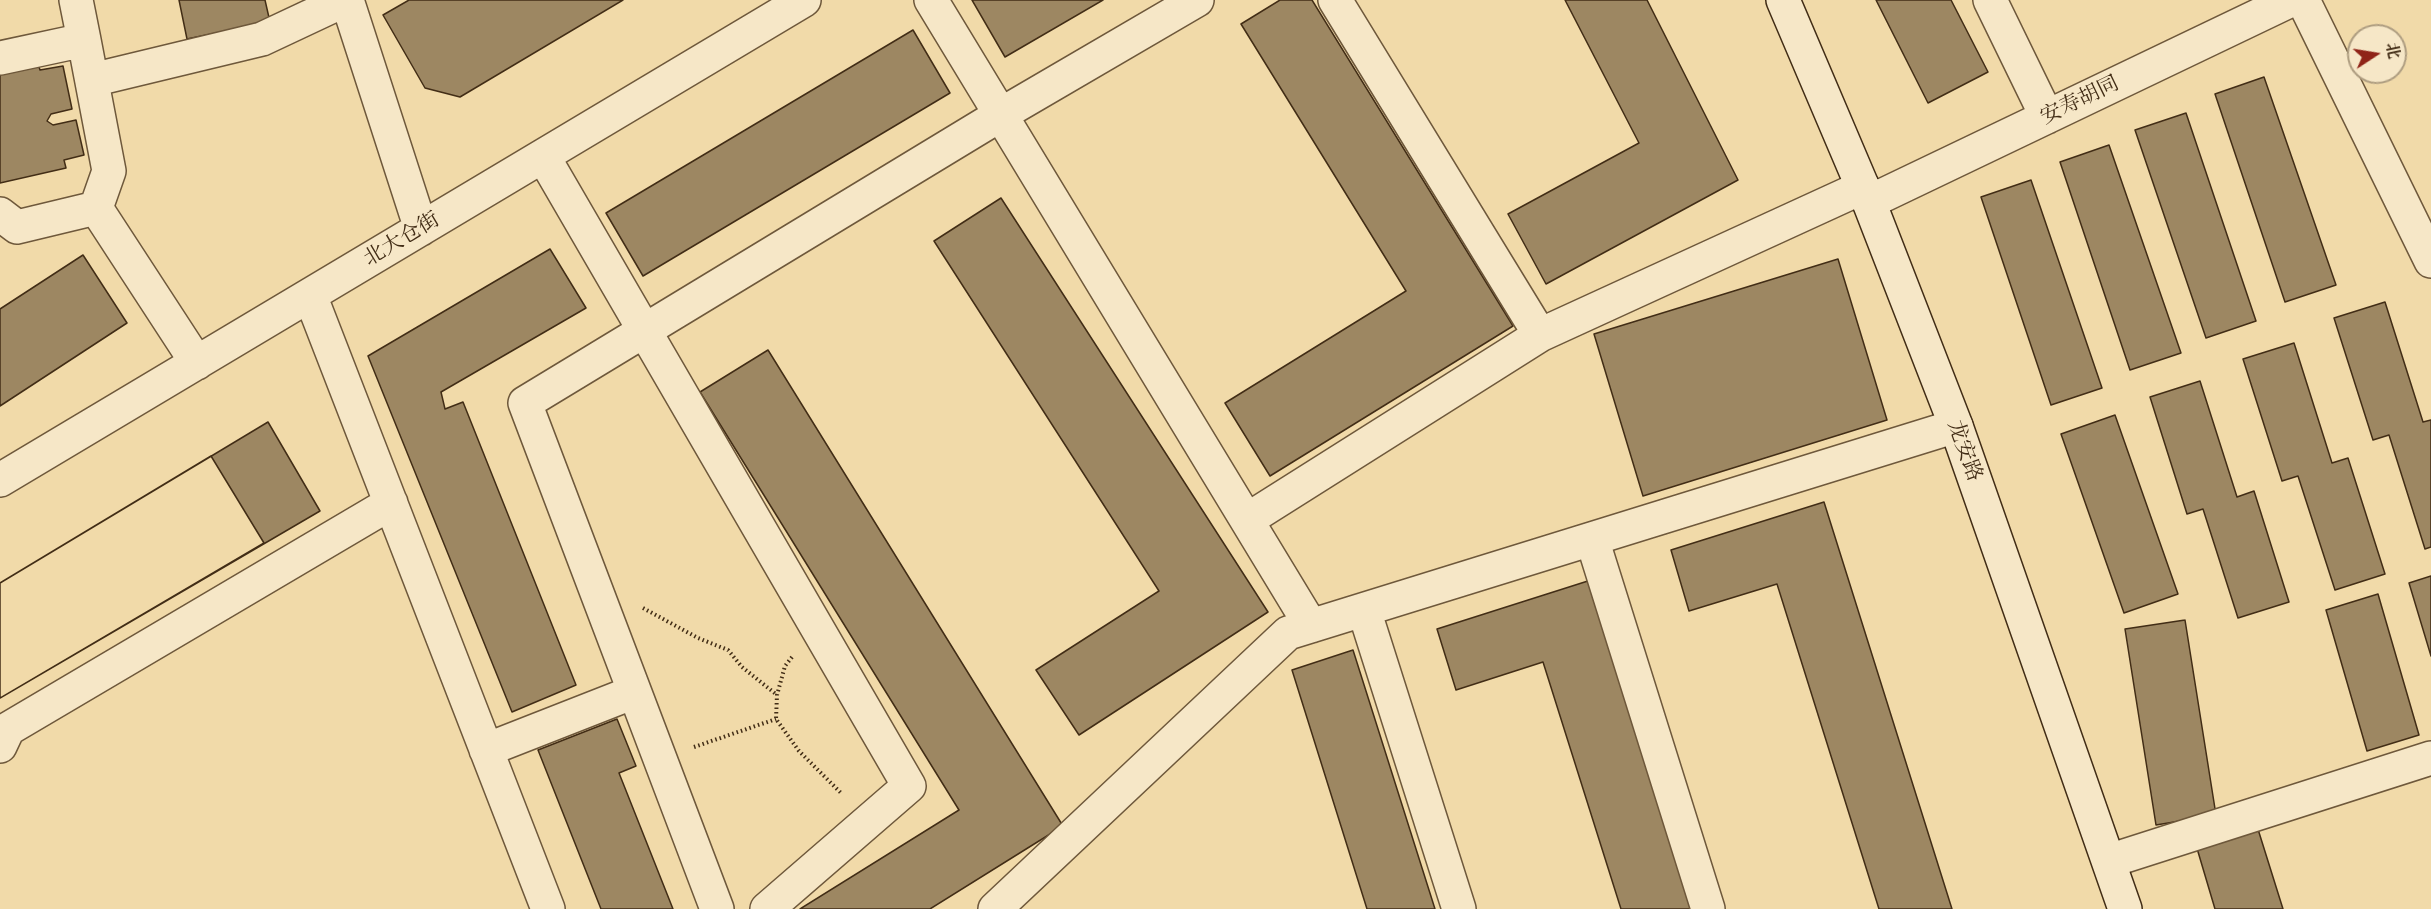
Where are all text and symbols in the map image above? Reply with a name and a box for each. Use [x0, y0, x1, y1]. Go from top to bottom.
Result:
north arrow [2347, 24, 2407, 84]
text: 北 [2380, 41, 2405, 61]
street label: 安寿胡同 [2037, 71, 2123, 131]
street label: 北大仓街 [360, 208, 444, 272]
street label: 龙安路 [1941, 417, 1987, 485]

